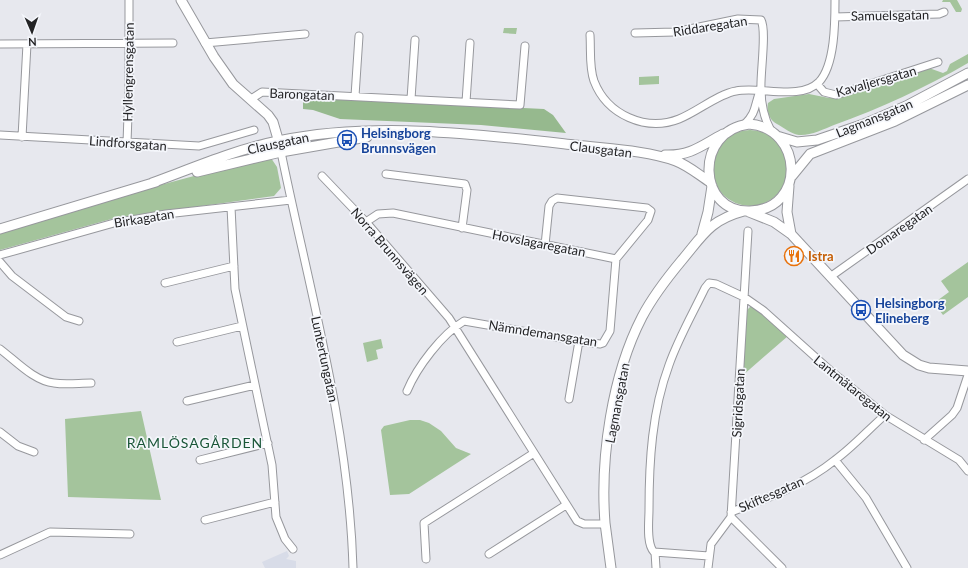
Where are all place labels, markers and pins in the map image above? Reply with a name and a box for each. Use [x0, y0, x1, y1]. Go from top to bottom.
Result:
place label: Helsingborg Brunnsvägen [361, 125, 436, 156]
bus stop icon: Helsingborg Brunnsvägen [336, 129, 358, 151]
restaurant icon: Istra [783, 245, 805, 267]
place label: Istra [808, 248, 834, 264]
place label: Helsingborg Elineberg [875, 295, 945, 326]
bus stop icon: Helsingborg Elineberg [850, 299, 872, 321]

